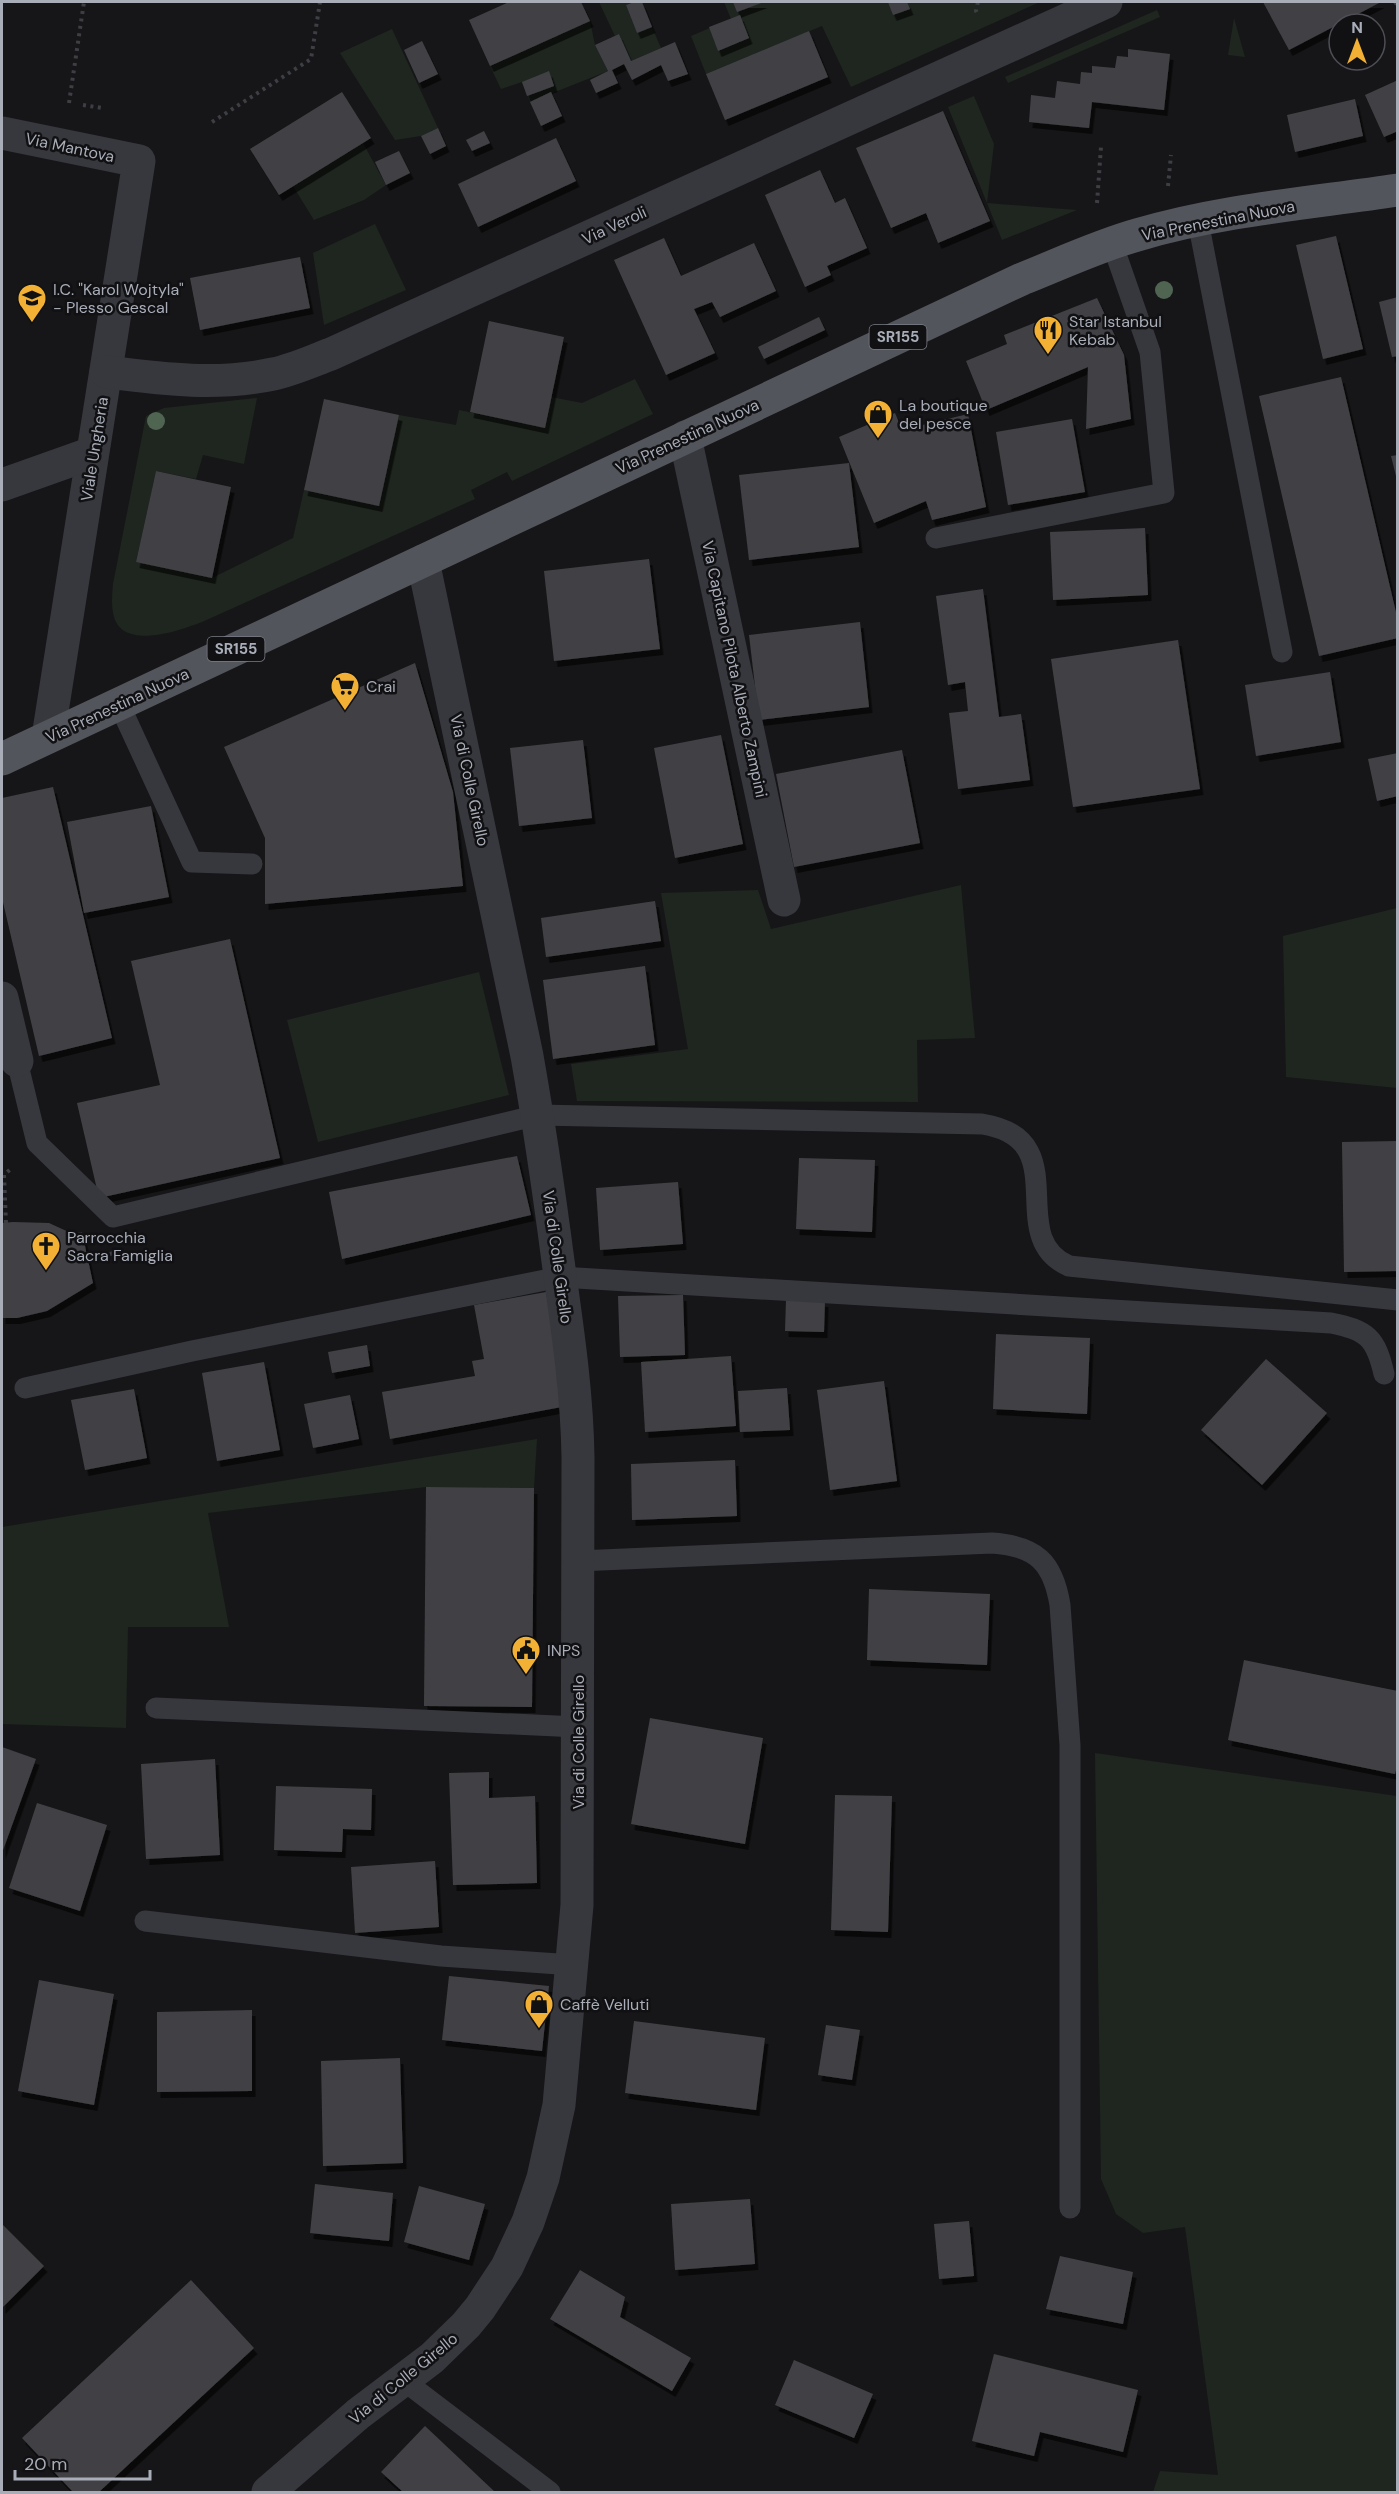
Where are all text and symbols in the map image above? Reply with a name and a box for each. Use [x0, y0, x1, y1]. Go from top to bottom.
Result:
north arrow [1327, 12, 1387, 72]
text: N [1351, 17, 1363, 38]
street label: Via Mantova [23, 128, 116, 167]
street label: Via Prenestina Nuova [1140, 195, 1297, 246]
street label: Via Veroli [579, 201, 650, 250]
place label: I.C. "Karol Wojtyla" - Plesso Gescal [53, 279, 184, 318]
school or university icon: I.C. "Karol Wojtyla" - Plesso Gescal [16, 282, 48, 324]
place label: Star Istanbul Kebab [1069, 311, 1162, 350]
restaurant icon: Star Istanbul Kebab [1032, 314, 1064, 356]
road number: SR155 [870, 325, 926, 349]
street label: Via Prenestina Nuova [612, 394, 762, 479]
street label: Viale Ungheria [76, 395, 113, 503]
place label: La boutique del pesce [899, 395, 987, 434]
shop icon: La boutique del pesce [862, 398, 894, 440]
street label: Via Capitano Pilota Alberto Zampini [697, 539, 772, 799]
road number: SR155 [208, 637, 264, 661]
street label: Via Prenestina Nuova [42, 663, 192, 748]
supermarket icon: Crai [329, 670, 361, 712]
place label: Crai [366, 676, 396, 697]
street label: Via di Colle Girello [445, 712, 494, 848]
street label: Via di Colle Girello [538, 1189, 577, 1325]
place label: Parrocchia Sacra Famiglia [67, 1227, 173, 1266]
church icon: Parrocchia Sacra Famiglia [30, 1230, 62, 1272]
public building icon: INPS [510, 1634, 542, 1676]
place label: INPS [547, 1640, 580, 1661]
street label: Via di Colle Girello [568, 1675, 589, 1809]
shop icon: Caffè Velluti [523, 1988, 555, 2030]
place label: Caffè Velluti [560, 1994, 649, 2015]
street label: Via di Colle Girello [344, 2328, 462, 2429]
scale bar [15, 2443, 150, 2481]
text: 20 m [24, 2452, 67, 2476]

